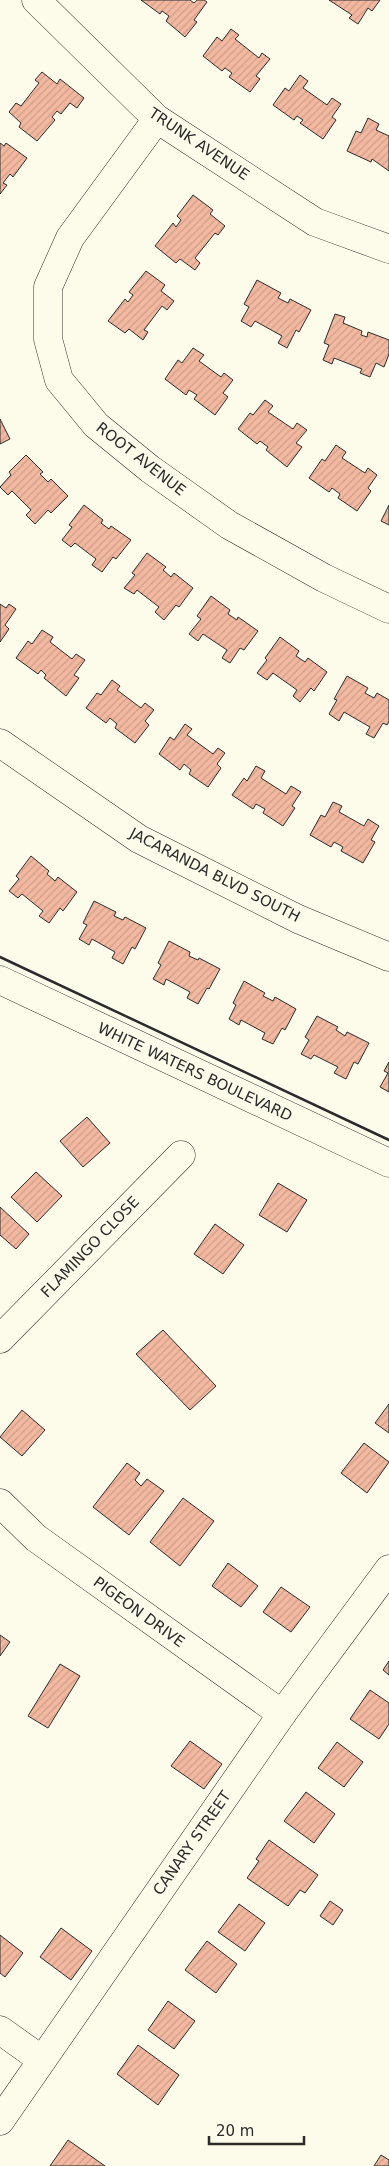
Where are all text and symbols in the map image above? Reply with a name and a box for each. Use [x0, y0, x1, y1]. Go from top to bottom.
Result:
street label: TRUNK AVENUE [145, 103, 253, 184]
street label: ROOT AVENUE [93, 418, 189, 500]
street label: JACARANDA BLVD SOUTH [126, 824, 303, 926]
street label: WHITE WATERS BOULEVARD [95, 1019, 295, 1125]
street label: FLAMINGO CLOSE [37, 1193, 143, 1301]
street label: PIGEON DRIVE [90, 1573, 188, 1651]
street label: CANARY STREET [149, 1787, 235, 1898]
scale bar [209, 2114, 304, 2146]
text: 20 m [216, 2122, 254, 2140]

